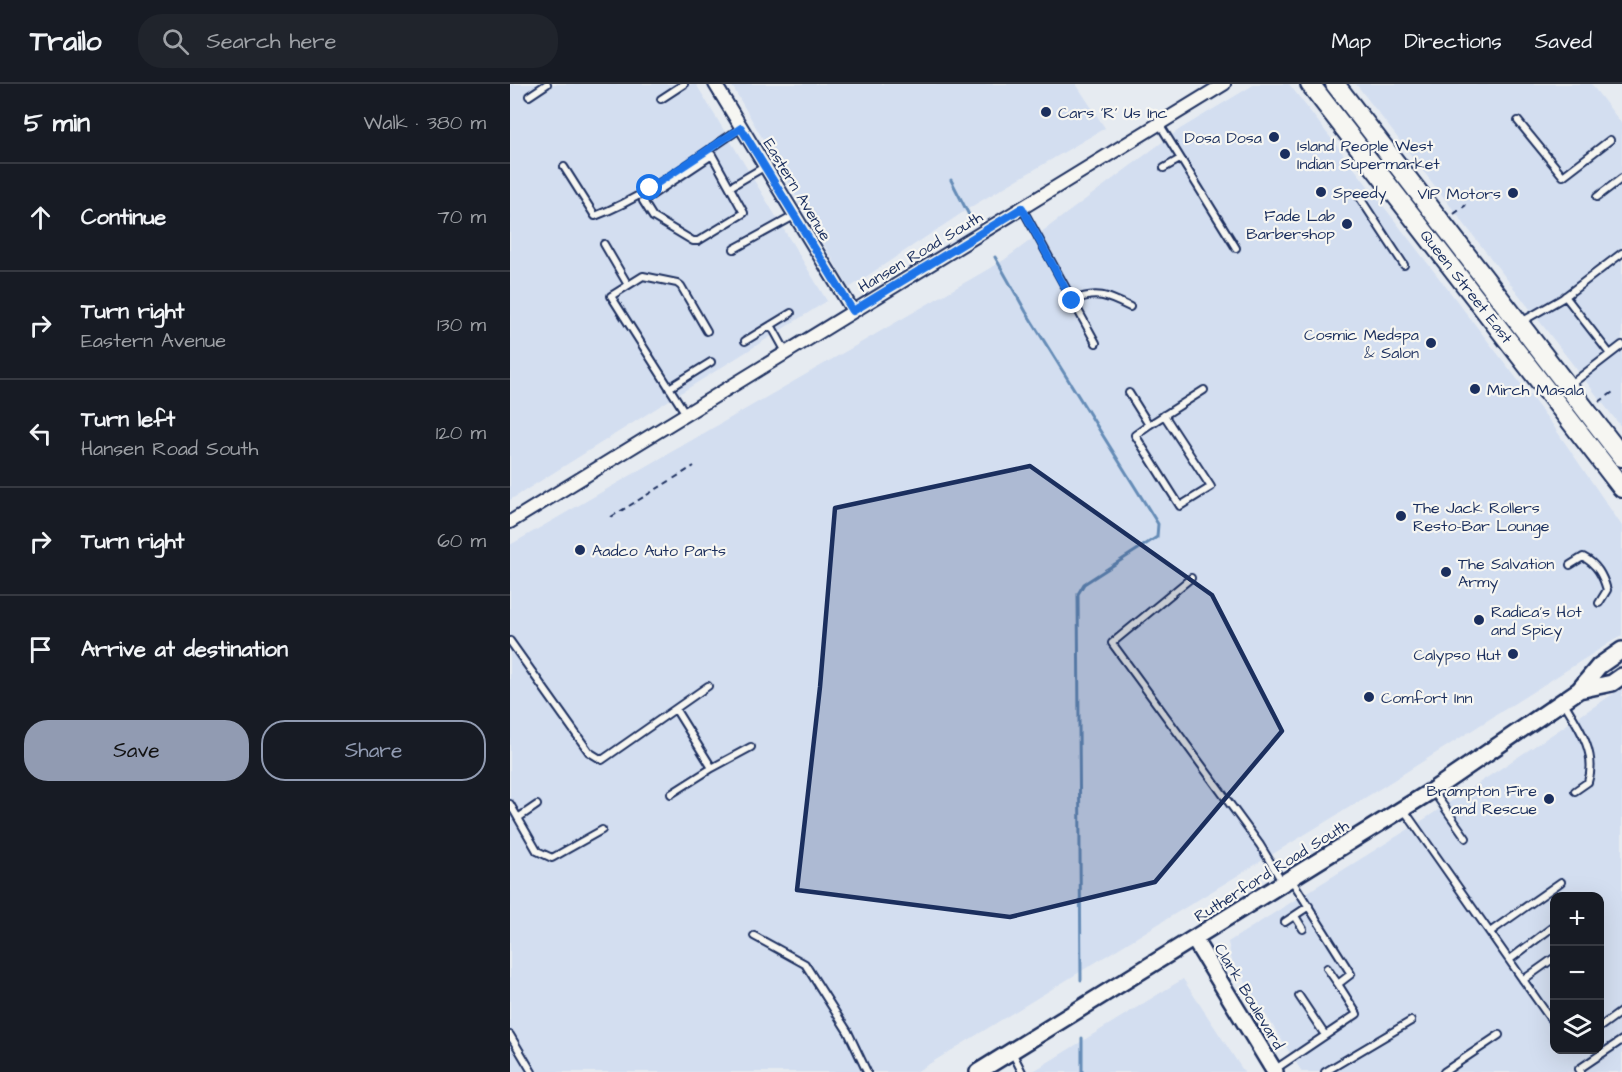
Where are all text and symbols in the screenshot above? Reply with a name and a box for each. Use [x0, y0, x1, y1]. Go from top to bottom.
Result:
search box [138, 14, 558, 68]
text: Trailo [30, 22, 102, 61]
icon: search [159, 25, 192, 58]
text: Search here [207, 26, 336, 57]
text: Map [1331, 27, 1371, 56]
text: Directions [1404, 27, 1502, 56]
text: Saved [1535, 27, 1592, 56]
place label: Cars 'R' Us Inc [1058, 102, 1168, 124]
text: 5 min [24, 105, 90, 141]
marker: Cars 'R' Us Inc [1039, 105, 1053, 119]
text: Walk · 380 m [363, 109, 486, 137]
place label: Dosa Dosa [1185, 127, 1262, 149]
marker: Dosa Dosa [1267, 130, 1281, 144]
street label: Eastern Avenue [758, 134, 837, 245]
place label: Island People West Indian Supermarket [1297, 135, 1440, 175]
marker: Island People West Indian Supermarket [1278, 147, 1292, 161]
route start [636, 174, 662, 200]
place label: Speedy [1333, 182, 1387, 205]
place label: VIP Motors [1417, 183, 1501, 205]
marker: Speedy [1314, 185, 1328, 199]
marker: VIP Motors [1506, 186, 1520, 200]
icon: ahead [24, 201, 57, 234]
text: Continue [81, 202, 166, 233]
text: 70 m [438, 203, 486, 231]
place label: Fade Lab Barbershop [1246, 205, 1335, 245]
street label: Hansen Road South [854, 206, 987, 298]
marker: Fade Lab Barbershop [1340, 217, 1354, 231]
street label: Queen Street East [1415, 225, 1518, 349]
route end [1058, 287, 1084, 313]
text: Turn right [81, 296, 184, 327]
icon: right [24, 309, 57, 342]
text: 130 m [437, 311, 486, 339]
place label: Cosmic Medspa & Salon [1304, 324, 1419, 364]
text: Eastern Avenue [81, 327, 226, 355]
marker: Cosmic Medspa & Salon [1424, 336, 1438, 350]
place label: Mirch Masala [1487, 379, 1584, 401]
marker: Mirch Masala [1468, 382, 1482, 396]
text: Turn left [81, 404, 175, 435]
icon: left [24, 417, 57, 450]
text: 120 m [436, 419, 486, 447]
text: Hansen Road South [81, 435, 258, 463]
place label: The Jack Rollers Resto-Bar Lounge [1413, 497, 1550, 538]
marker: The Jack Rollers Resto-Bar Lounge [1394, 509, 1408, 523]
icon: right [24, 525, 57, 558]
text: Turn right [81, 526, 184, 557]
text: 60 m [437, 527, 486, 555]
place label: Aadco Auto Parts [592, 540, 726, 562]
marker: Aadco Auto Parts [573, 543, 587, 557]
place label: The Salvation Army [1458, 553, 1554, 594]
marker: The Salvation Army [1439, 565, 1453, 579]
place label: Radica's Hot and Spicy [1491, 601, 1582, 642]
marker: Radica's Hot and Spicy [1472, 613, 1486, 627]
icon: arrive [24, 633, 57, 666]
text: Arrive at destination [81, 634, 288, 665]
place label: Calypso Hut [1414, 644, 1502, 667]
marker: Calypso Hut [1506, 647, 1520, 661]
place label: Comfort Inn [1381, 687, 1472, 709]
marker: Comfort Inn [1362, 690, 1376, 704]
button: Save [24, 720, 249, 781]
button: Share [261, 720, 486, 781]
place label: Brampton Fire and Rescue [1426, 780, 1537, 820]
marker: Brampton Fire and Rescue [1542, 792, 1556, 806]
street label: Rutherford Road South [1190, 814, 1353, 927]
map controls [1550, 892, 1604, 1054]
button: + [1550, 892, 1604, 946]
street label: Clark Boulevard [1209, 939, 1290, 1054]
button: − [1550, 946, 1604, 1000]
button: layers [1550, 1000, 1604, 1054]

